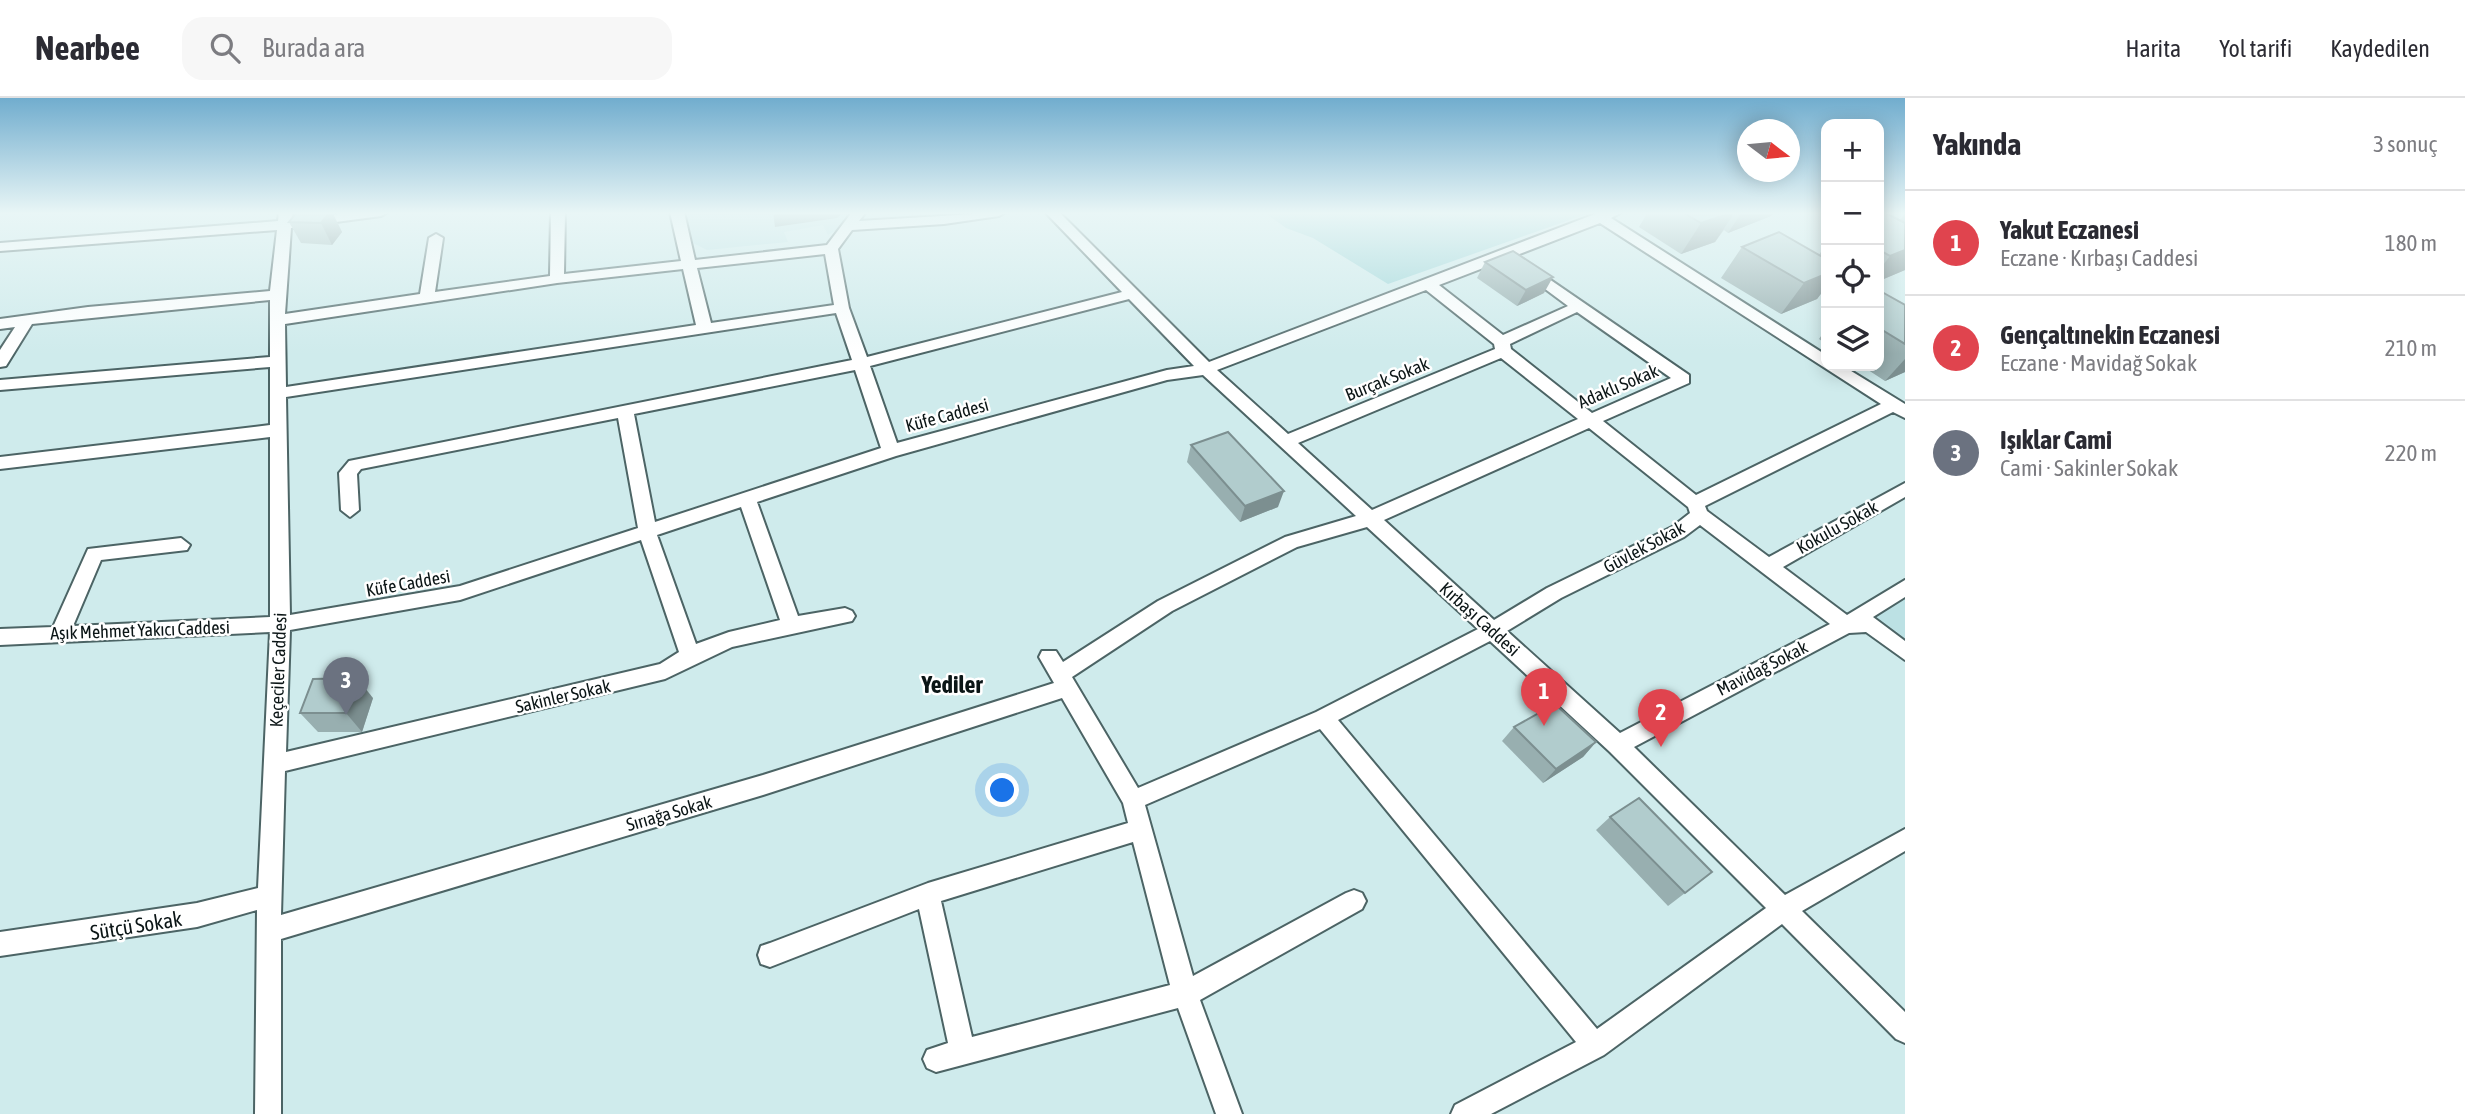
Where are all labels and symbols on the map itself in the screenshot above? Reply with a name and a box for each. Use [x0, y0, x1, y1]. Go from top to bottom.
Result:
north arrow [1737, 119, 1800, 182]
street label: Burçak Sokak [1342, 353, 1432, 405]
street label: Adaklı Sokak [1575, 360, 1661, 412]
street label: Küfe Caddesi [903, 394, 991, 436]
street label: Kokulu Sokak [1793, 496, 1881, 558]
street label: Güvlek Sokak [1600, 517, 1688, 577]
street label: Küfe Caddesi [364, 565, 452, 601]
street label: Kırbaşı Caddesi [1436, 578, 1524, 660]
street label: Keçeciler Caddesi [266, 612, 290, 728]
street label: Aşık Mehmet Yakıcı Caddesi [50, 616, 230, 644]
street label: Mavidağ Sokak [1713, 636, 1811, 700]
pin: 3 [323, 657, 369, 715]
pin: 1 [1521, 668, 1567, 726]
district label: Yediler [920, 671, 983, 698]
street label: Sakinler Sokak [513, 675, 613, 717]
pin: 2 [1638, 689, 1684, 747]
your location [985, 773, 1019, 807]
street label: Sırıağa Sokak [624, 791, 714, 835]
street label: Sütçü Sokak [88, 906, 184, 944]

